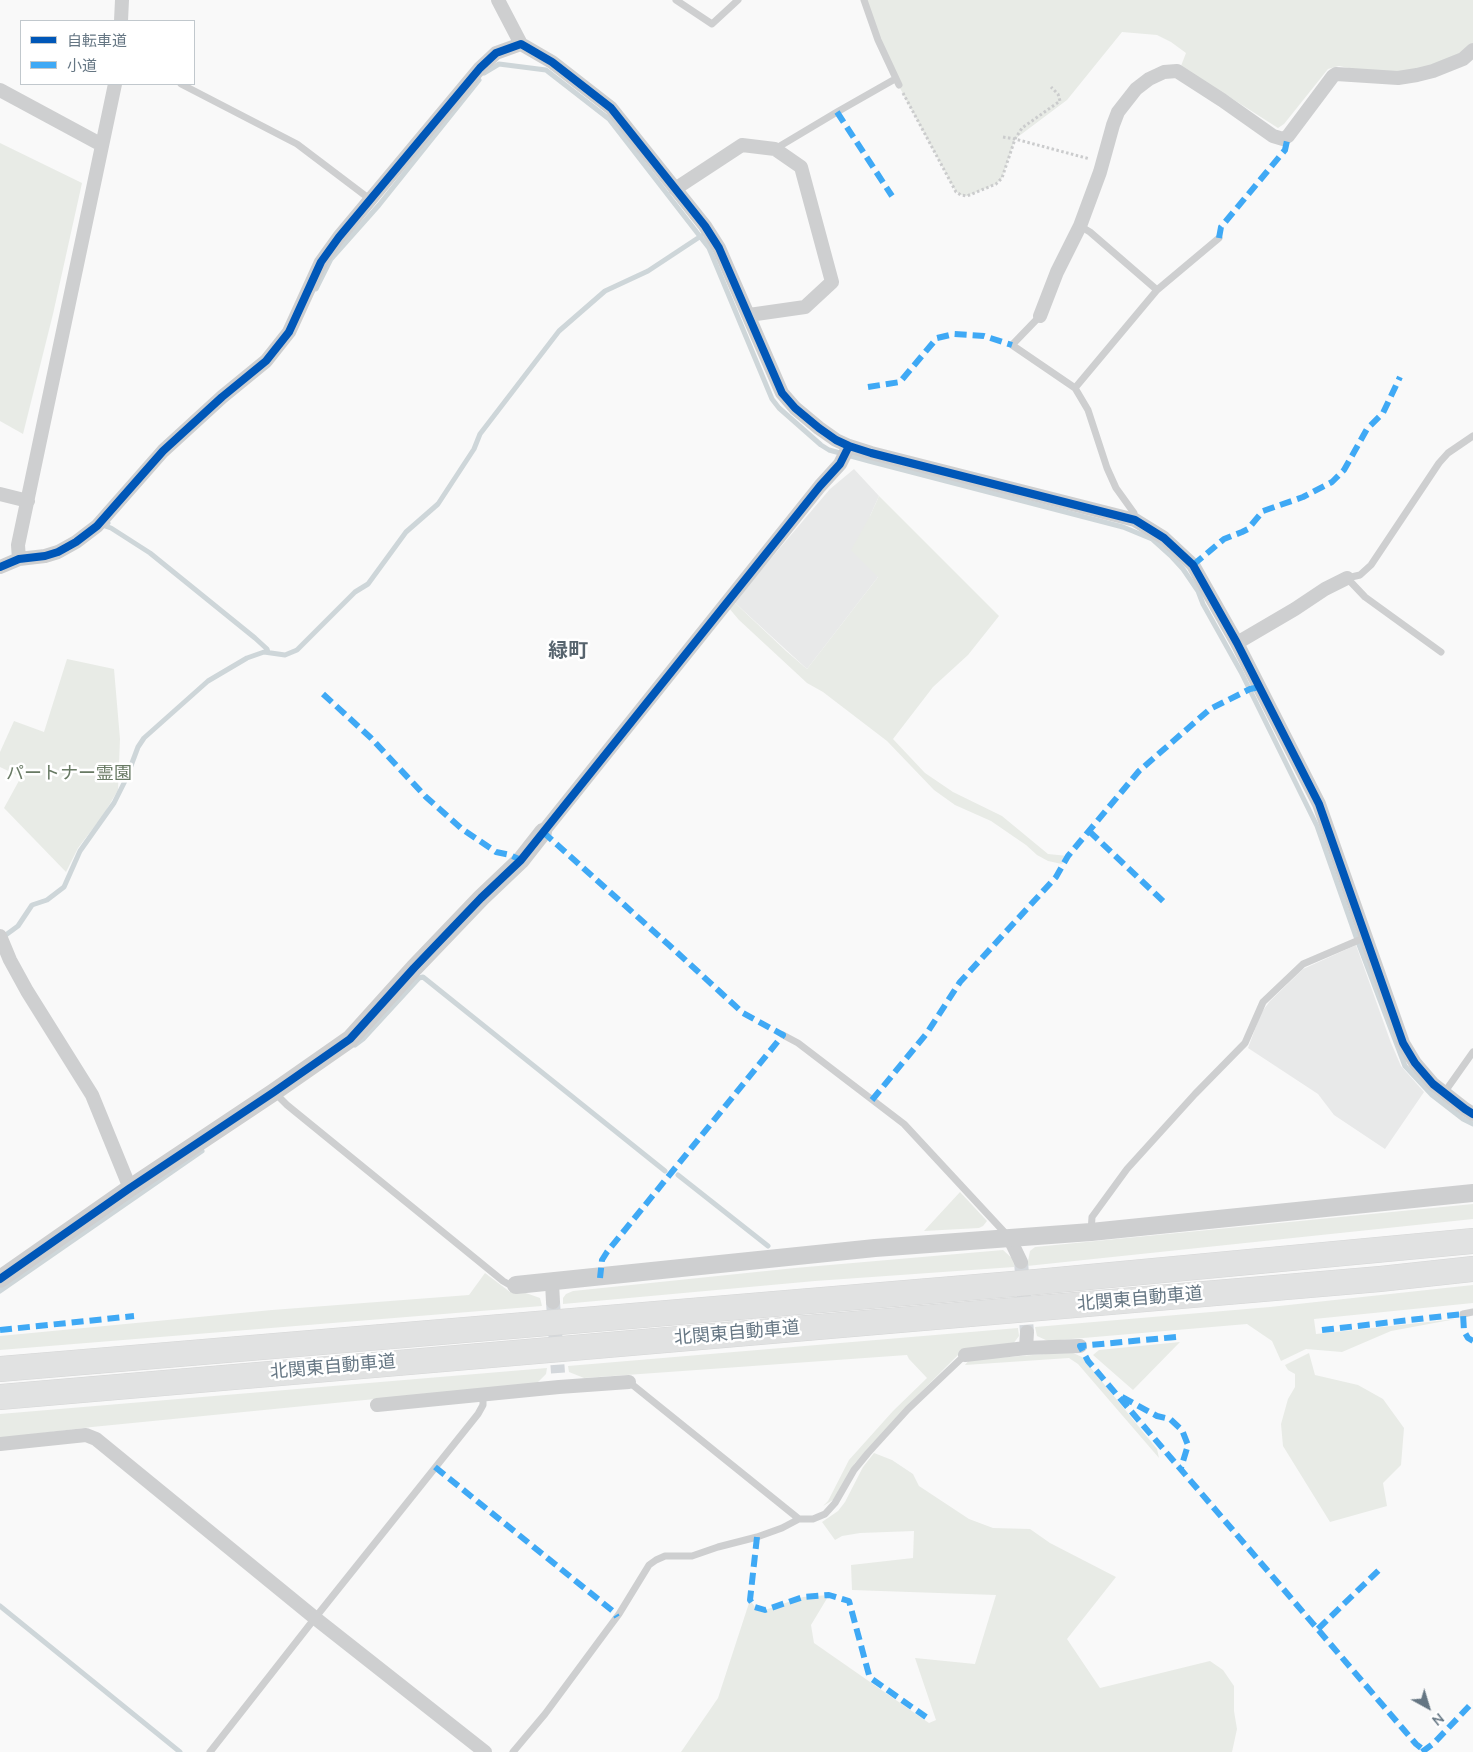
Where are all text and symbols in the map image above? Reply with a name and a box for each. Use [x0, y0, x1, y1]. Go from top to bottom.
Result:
legend [20, 20, 195, 85]
text: 自転車道 [67, 31, 127, 51]
text: 小道 [67, 56, 97, 76]
district label: 緑町 [548, 640, 588, 664]
park label: パートナー霊園 [6, 764, 132, 786]
street label: 北関東自動車道 [1076, 1284, 1204, 1316]
street label: 北関東自動車道 [673, 1318, 801, 1350]
street label: 北関東自動車道 [269, 1352, 397, 1384]
north arrow [1403, 1682, 1453, 1732]
text: N [1428, 1708, 1448, 1730]

